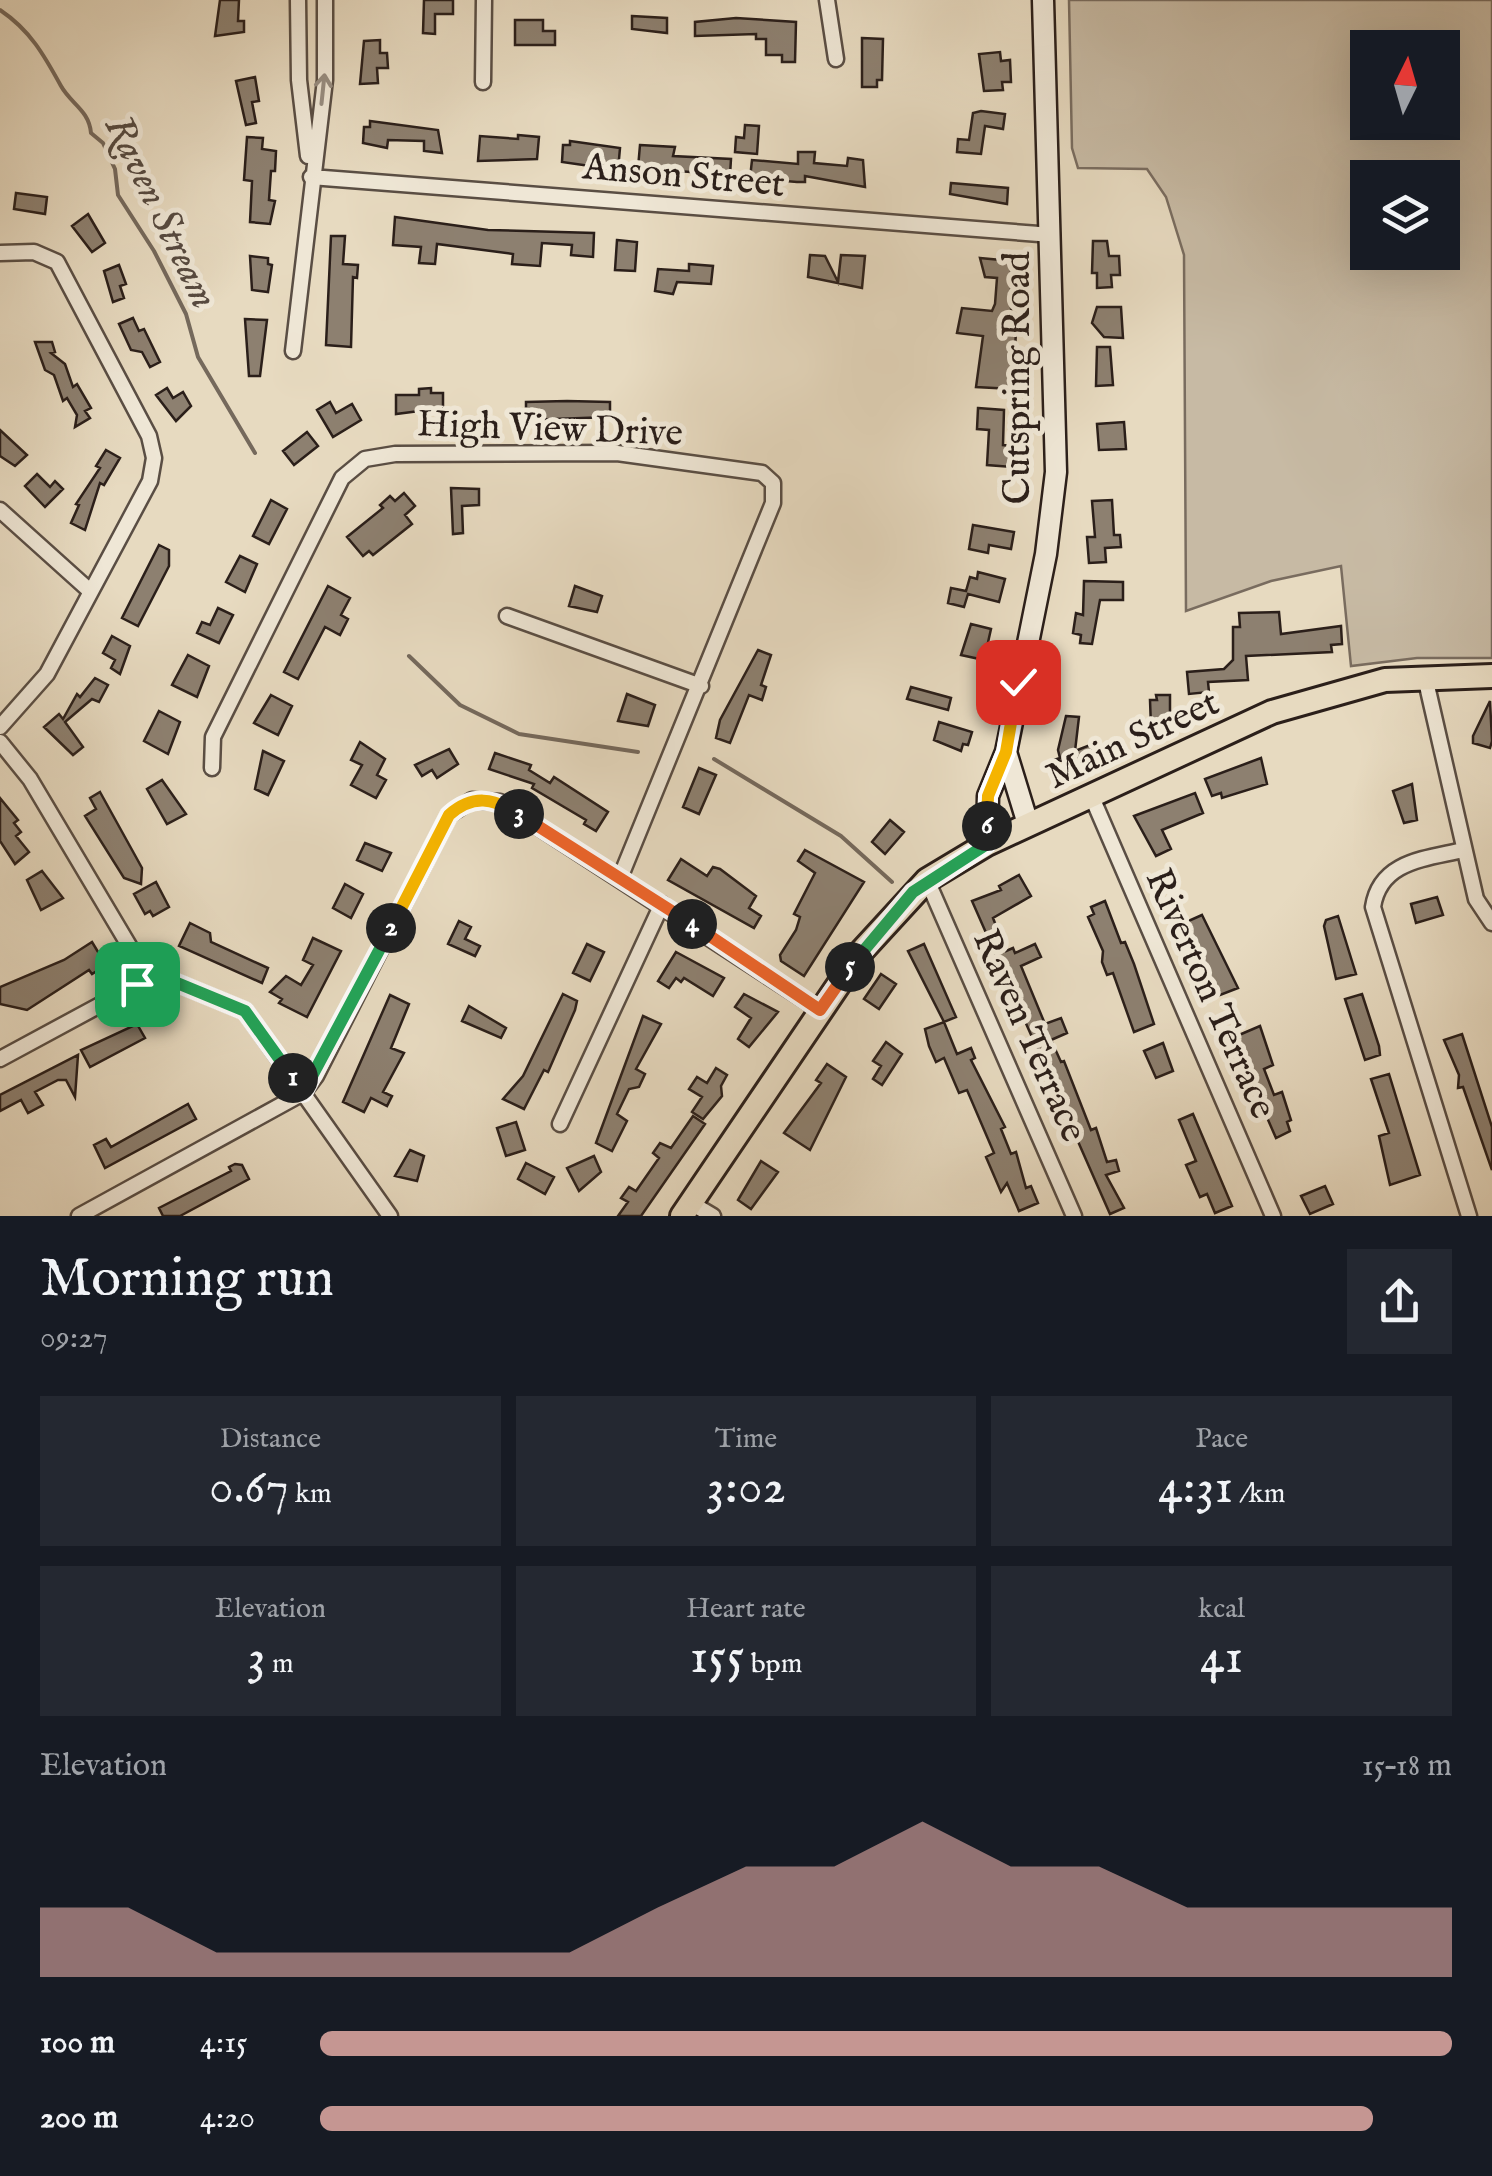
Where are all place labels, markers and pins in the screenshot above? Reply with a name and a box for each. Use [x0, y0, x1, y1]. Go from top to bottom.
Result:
pin [976, 640, 1061, 725]
pin: 3 [494, 789, 544, 839]
pin: 6 [962, 801, 1012, 851]
pin: 4 [667, 899, 717, 949]
pin: 2 [366, 903, 416, 953]
pin [95, 942, 180, 1027]
pin: 5 [825, 942, 875, 992]
pin: 1 [268, 1053, 318, 1103]

